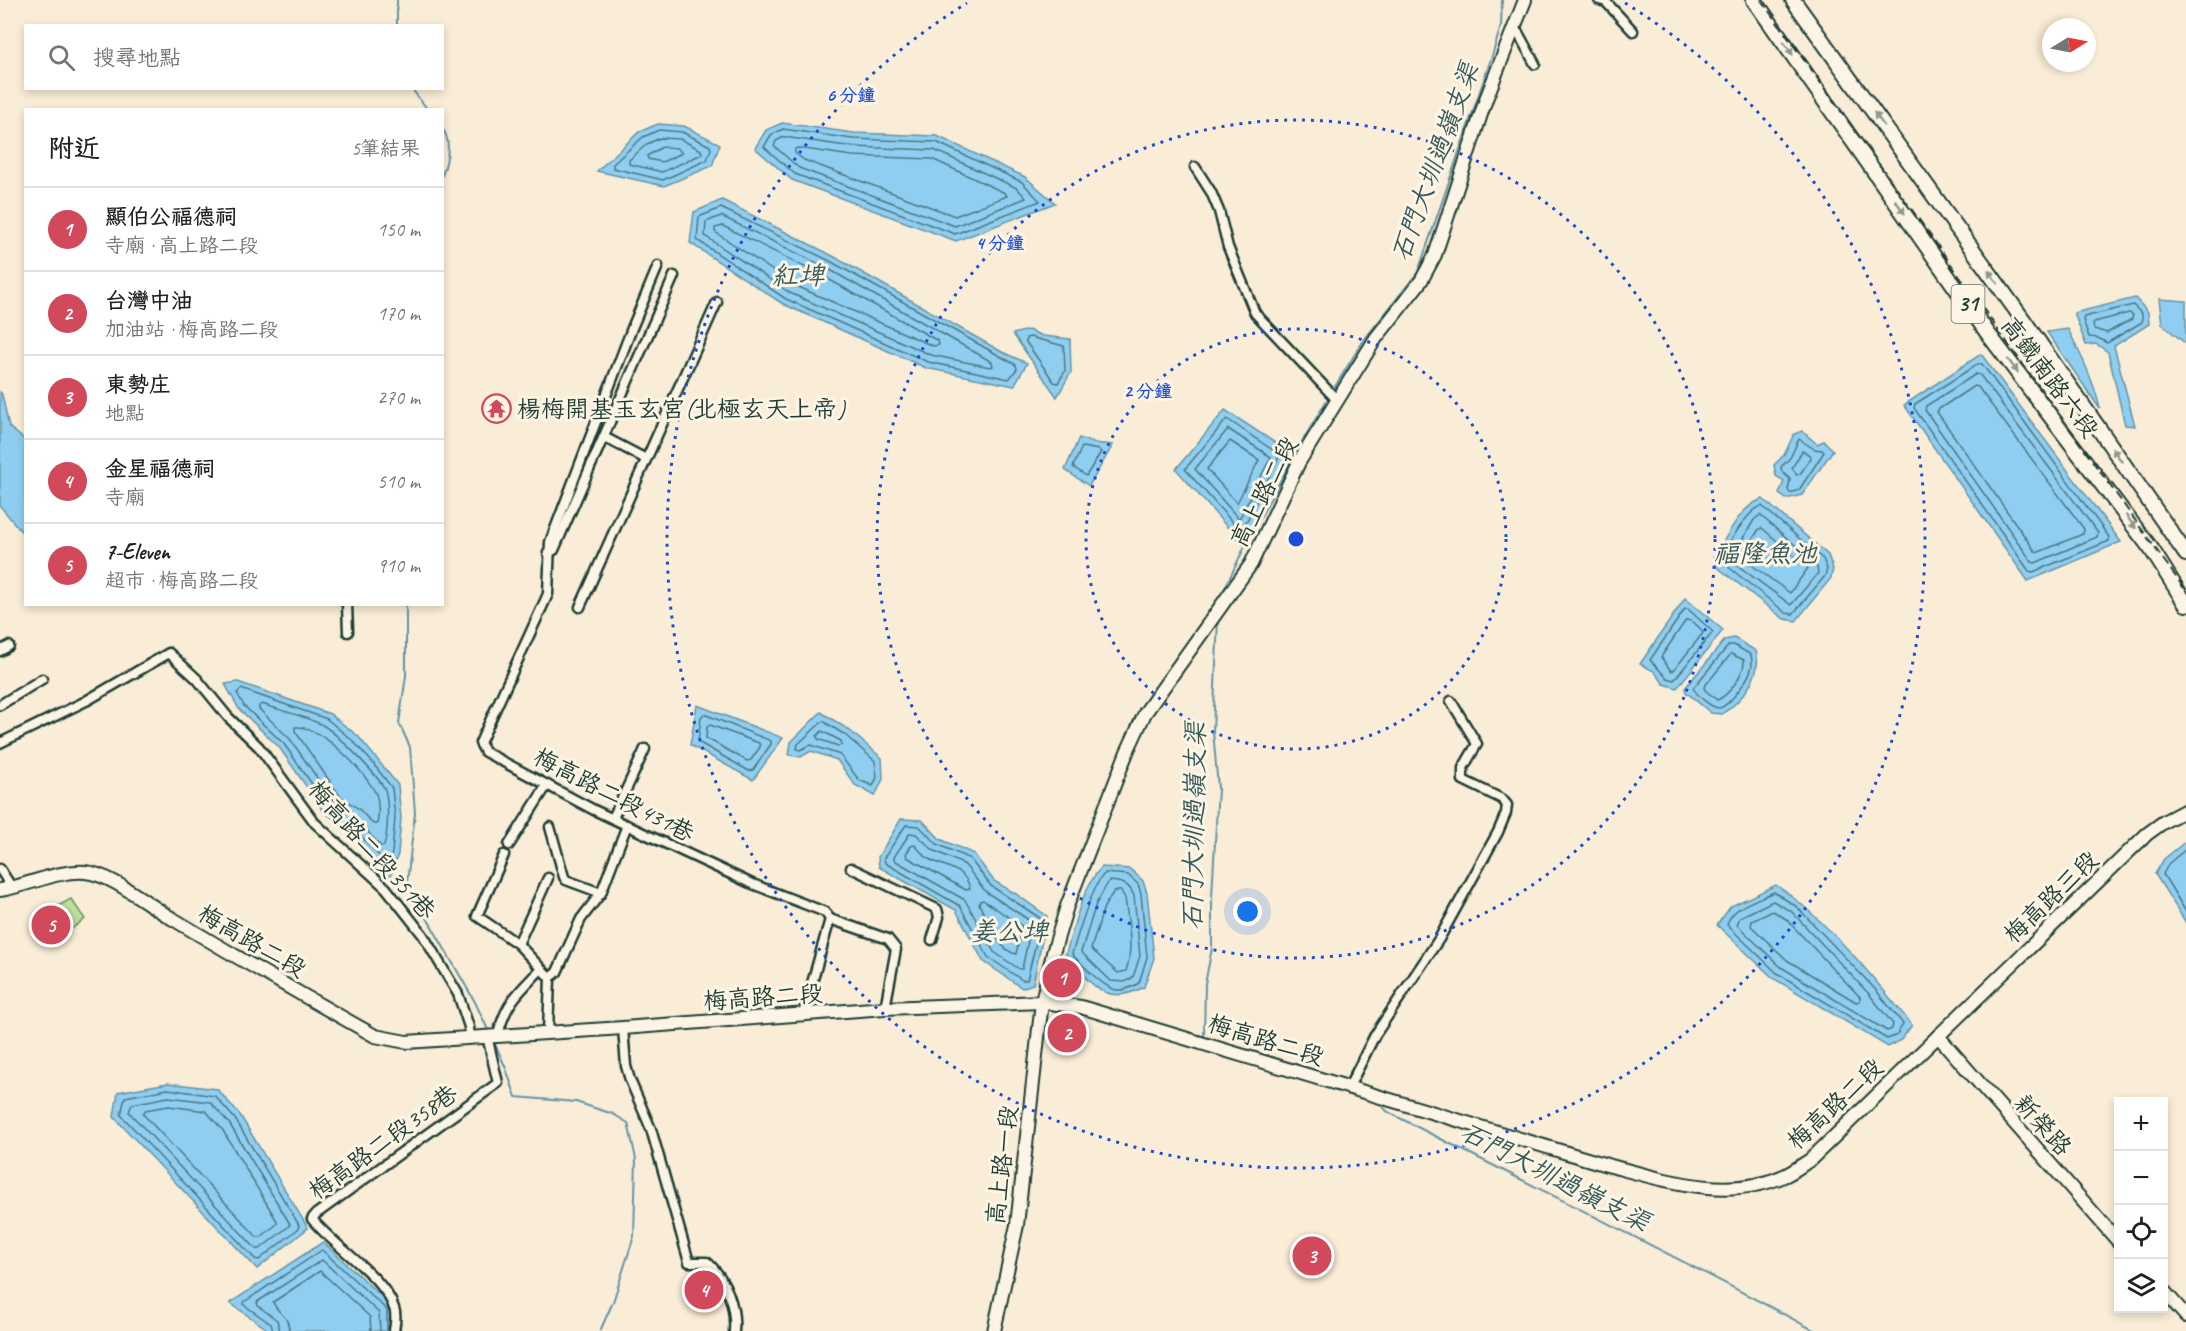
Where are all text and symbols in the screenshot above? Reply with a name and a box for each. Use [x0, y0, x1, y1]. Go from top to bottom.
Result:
north arrow [2042, 18, 2096, 72]
search box [24, 24, 444, 90]
one-way arrow [1782, 39, 1794, 55]
icon: search [45, 41, 78, 74]
text: 搜尋地點 [93, 44, 181, 72]
water label: 石門大圳過嶺支渠 [1384, 57, 1487, 265]
text: 6 分鐘 [827, 84, 875, 106]
one-way arrow [1873, 112, 1885, 128]
text: 附近 [48, 132, 100, 165]
text: 5筆結果 [351, 136, 420, 161]
one-way arrow [1894, 199, 1906, 215]
text: 顯伯公福德祠 [105, 203, 237, 231]
text: 1 [63, 217, 72, 242]
text: 150 m [377, 217, 420, 242]
text: 4 分鐘 [976, 232, 1024, 254]
text: 寺廟 · 高上路二段 [105, 233, 258, 258]
water label: 紅埤 [772, 259, 826, 292]
one-way arrow [1987, 270, 1999, 286]
road number: 31 [1952, 285, 1984, 323]
text: 台灣中油 [105, 287, 193, 315]
text: 2 [63, 301, 72, 326]
text: 170 m [377, 301, 420, 326]
street label: 高鐵南路六段 [1995, 310, 2105, 444]
text: 加油站 · 梅高路二段 [105, 317, 278, 342]
one-way arrow [2007, 358, 2019, 374]
text: 東勢庄 [105, 371, 171, 399]
text: 2 分鐘 [1124, 380, 1172, 402]
text: 3 [63, 385, 72, 410]
text: 270 m [377, 385, 420, 410]
temple icon: 楊梅開基玉玄宮(北極玄天上帝) [480, 393, 512, 425]
place label: 楊梅開基玉玄宮(北極玄天上帝) [517, 394, 846, 424]
text: 地點 [105, 401, 145, 426]
street label: 高上路二段 [1223, 432, 1305, 552]
one-way arrow [2111, 447, 2123, 463]
text: 金星福德祠 [105, 455, 215, 483]
text: 4 [63, 469, 72, 494]
text: 510 m [377, 469, 420, 494]
text: 寺廟 [105, 485, 145, 510]
one-way arrow [2124, 514, 2136, 529]
centre of rings [1286, 529, 1306, 549]
water label: 福隆魚池 [1713, 537, 1818, 570]
text: 7-Eleven [105, 538, 170, 566]
text: 5 [63, 553, 72, 578]
text: 910 m [377, 553, 420, 578]
text: 超市 · 梅高路二段 [105, 568, 258, 593]
water label: 石門大圳過嶺支渠 [1176, 720, 1212, 930]
street label: 梅高路二段431巷 [529, 742, 699, 848]
street label: 梅高路二段351巷 [302, 774, 442, 926]
street label: 梅高路三段 [1997, 845, 2105, 949]
your location [1233, 897, 1262, 926]
street label: 梅高路二段 [193, 898, 311, 984]
pin: 5 [32, 902, 70, 948]
water label: 姜公埤 [970, 915, 1050, 948]
pin: 1 [1042, 956, 1082, 1000]
street label: 梅高路二段 [702, 978, 824, 1016]
street label: 梅高路二段 [1204, 1008, 1328, 1072]
pin: 2 [1048, 1010, 1086, 1056]
street label: 梅高路二段 [1781, 1052, 1889, 1156]
street label: 梅高路二段358巷 [303, 1078, 463, 1206]
street label: 新榮路 [2008, 1088, 2078, 1162]
map controls [2114, 1097, 2168, 1313]
button: + [2114, 1097, 2168, 1151]
street label: 高上路一段 [980, 1104, 1024, 1226]
water label: 石門大圳過嶺支渠 [1455, 1115, 1657, 1240]
button: − [2114, 1151, 2168, 1205]
button: locate [2114, 1205, 2168, 1259]
pin: 3 [1292, 1234, 1332, 1278]
button: layers [2114, 1259, 2168, 1313]
pin: 4 [684, 1268, 724, 1312]

